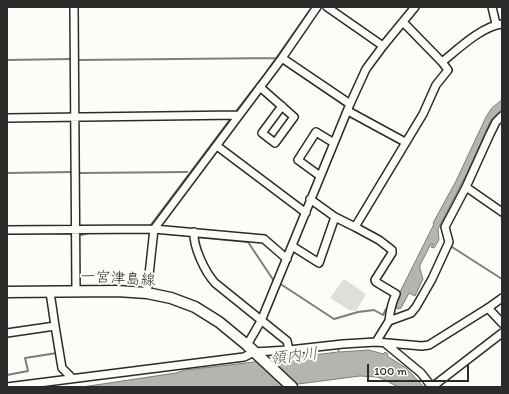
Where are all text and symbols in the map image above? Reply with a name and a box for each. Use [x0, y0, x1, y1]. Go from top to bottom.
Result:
street label: 一宮津島線 [80, 268, 156, 290]
water label: 領内川 [269, 345, 319, 369]
scale bar [369, 356, 471, 382]
text: 100 m [374, 364, 407, 378]

